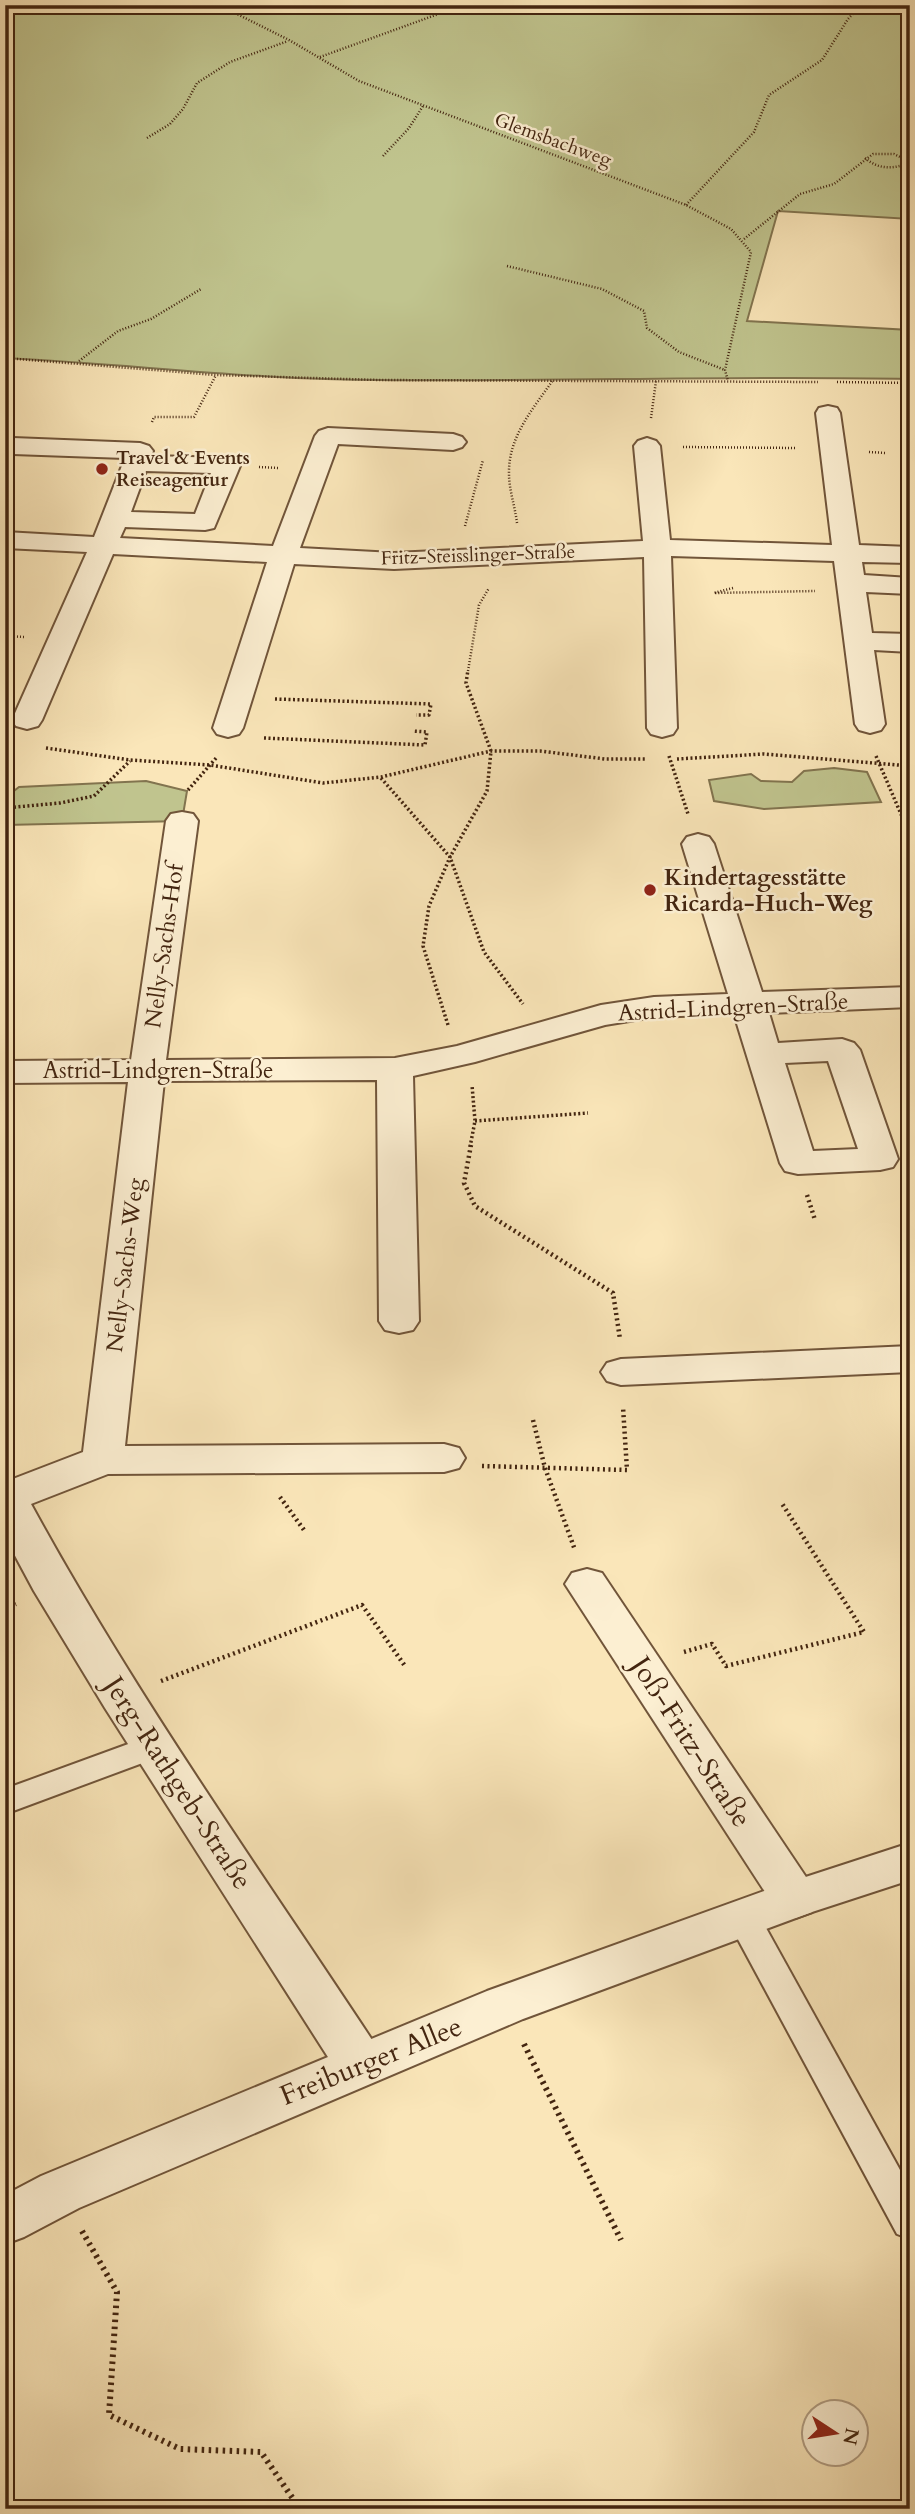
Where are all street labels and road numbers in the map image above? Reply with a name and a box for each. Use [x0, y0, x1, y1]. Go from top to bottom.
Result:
street label: Glemsbachweg [491, 107, 616, 173]
street label: Fritz-Steisslinger-Straße [380, 539, 576, 571]
street label: Nelly-Sachs-Hof [137, 858, 191, 1030]
street label: Astrid-Lindgren-Straße [617, 985, 849, 1029]
street label: Astrid-Lindgren-Straße [43, 1055, 273, 1086]
street label: Nelly-Sachs-Weg [99, 1176, 151, 1354]
street label: Joß-Fritz-Straße [619, 1646, 760, 1835]
street label: Jerg-Rathgeb-Straße [93, 1666, 261, 1897]
street label: Freiburger Allee [274, 2007, 468, 2115]

